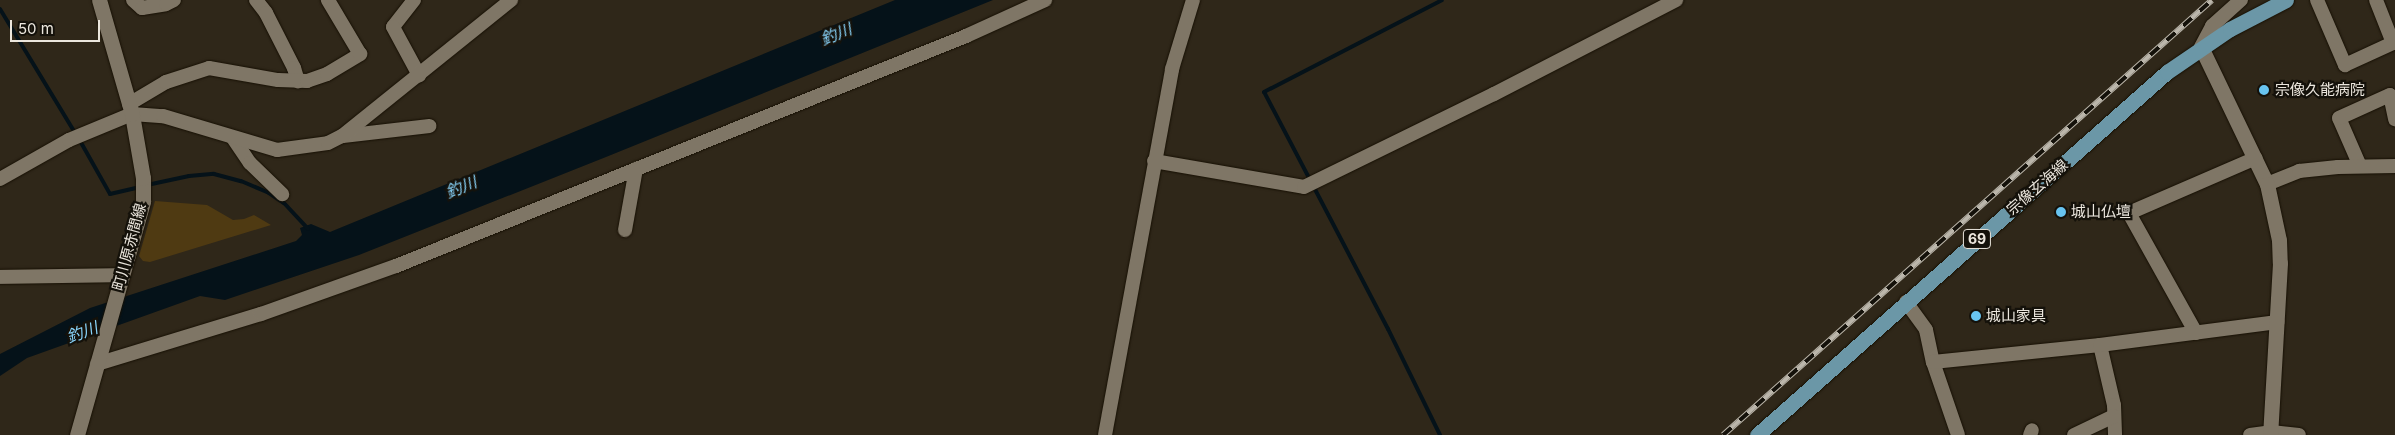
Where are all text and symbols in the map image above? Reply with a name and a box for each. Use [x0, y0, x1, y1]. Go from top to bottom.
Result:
scale bar [12, 10, 102, 42]
text: 50 m [18, 19, 54, 38]
water label: 釣川 [818, 19, 854, 49]
place label: 宗像久能病院 [2275, 81, 2365, 99]
marker: 宗像久能病院 [2257, 83, 2271, 97]
street label: 宗像玄海線 [2003, 156, 2071, 218]
water label: 釣川 [443, 172, 479, 202]
street label: 町川原赤間線 [109, 201, 149, 293]
place label: 城山仏壇 [2071, 203, 2131, 221]
marker: 城山仏壇 [2055, 206, 2067, 218]
road number: 69 [1962, 228, 1992, 250]
place label: 城山家具 [1986, 307, 2046, 325]
marker: 城山家具 [1970, 310, 1982, 322]
water label: 釣川 [64, 318, 100, 346]

